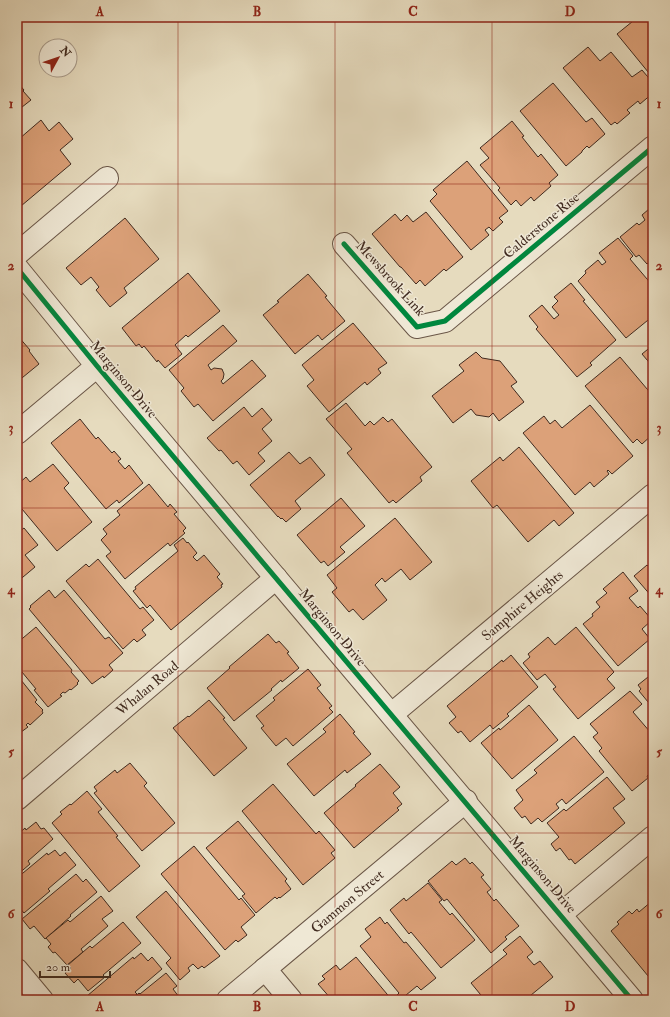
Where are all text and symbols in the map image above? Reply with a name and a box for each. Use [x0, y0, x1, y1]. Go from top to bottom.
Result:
text: A [95, 4, 105, 20]
text: B [253, 4, 261, 20]
text: C [408, 4, 418, 20]
text: D [565, 4, 576, 20]
north arrow [38, 38, 78, 78]
text: N [56, 43, 74, 61]
text: 1 [9, 96, 14, 112]
text: 1 [657, 96, 662, 112]
street label: Calderstone Rise [500, 189, 583, 262]
street label: Mewsbrook Link [352, 237, 429, 320]
text: 2 [8, 258, 15, 274]
text: 2 [656, 258, 663, 274]
street label: Marginson Drive [86, 337, 161, 422]
text: 3 [9, 420, 14, 436]
text: 3 [657, 420, 662, 436]
street label: Samphire Heights [478, 566, 567, 645]
text: 4 [6, 582, 15, 598]
text: 4 [654, 582, 663, 598]
street label: Marginson Drive [295, 585, 370, 670]
street label: Whalan Road [112, 657, 182, 720]
text: 5 [8, 744, 14, 760]
text: 5 [656, 744, 662, 760]
street label: Marginson Drive [505, 832, 580, 917]
street label: Gammon Street [307, 866, 388, 937]
text: 6 [8, 906, 16, 922]
text: 6 [656, 906, 664, 922]
scale bar [40, 953, 110, 979]
text: 20 m [46, 960, 71, 975]
text: A [95, 999, 105, 1015]
text: B [253, 999, 261, 1015]
text: C [408, 999, 418, 1015]
text: D [565, 999, 576, 1015]

